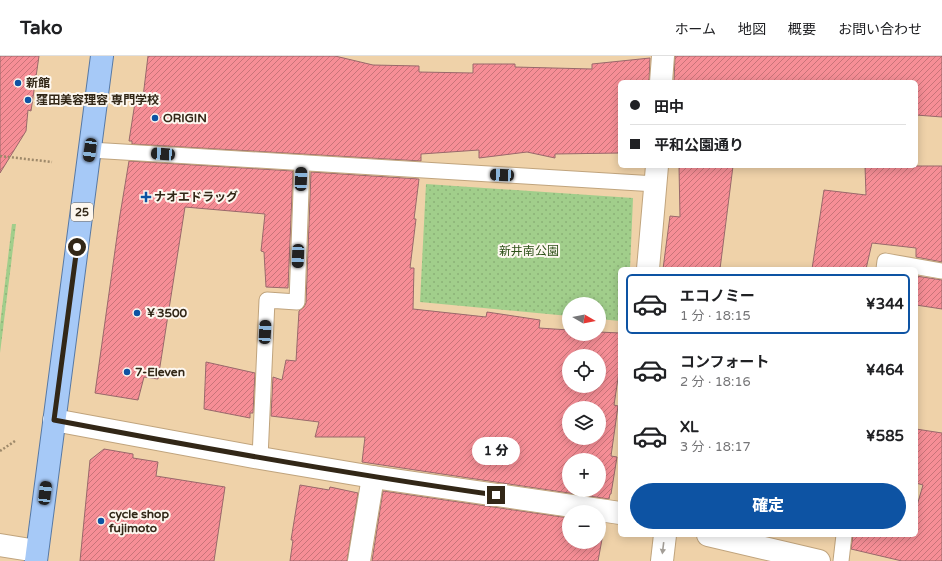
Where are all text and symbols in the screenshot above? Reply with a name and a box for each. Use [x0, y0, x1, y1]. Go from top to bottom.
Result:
text: Tako [20, 17, 62, 39]
text: ホーム [674, 21, 716, 38]
text: 地図 [738, 21, 766, 38]
text: 概要 [788, 21, 816, 38]
text: お問い合わせ [838, 21, 922, 38]
place label: 新館 [26, 76, 50, 90]
marker: 新館 [13, 78, 23, 88]
place label: 窪田美容理容 専門学校 [36, 93, 159, 107]
marker: 窪田美容理容 専門学校 [23, 95, 33, 105]
text: 田中 [654, 98, 684, 116]
place label: ORIGIN [163, 111, 207, 125]
marker: ORIGIN [150, 113, 160, 123]
text: 平和公園通り [654, 136, 744, 154]
car [82, 137, 98, 163]
car [151, 147, 175, 161]
car [295, 167, 307, 191]
car [490, 168, 514, 182]
place label: ナオエドラッグ [154, 190, 238, 204]
marker: ナオエドラッグ [141, 192, 151, 202]
road number: 25 [71, 203, 93, 221]
route start [68, 238, 86, 256]
car [292, 244, 304, 268]
park label: 新井南公園 [499, 244, 559, 258]
icon: car [632, 286, 668, 322]
text: エコノミー [680, 287, 755, 305]
text: ¥344 [866, 295, 904, 313]
north arrow [562, 297, 606, 341]
map controls [562, 297, 606, 549]
place label: ￥3500 [145, 306, 188, 320]
marker: ￥3500 [132, 308, 142, 318]
text: 1 分 · 18:15 [680, 308, 751, 324]
car [258, 320, 272, 344]
button: locate [562, 349, 606, 393]
icon: car [632, 352, 668, 388]
text: コンフォート [680, 353, 770, 371]
text: ¥464 [866, 361, 904, 379]
place label: 7-Eleven [135, 365, 185, 379]
marker: 7-Eleven [122, 367, 132, 377]
text: 2 分 · 18:16 [680, 374, 751, 390]
button: layers [562, 401, 606, 445]
icon: car [632, 418, 668, 454]
text: XL [680, 418, 699, 436]
text: ¥585 [866, 427, 904, 445]
callout: 1 分 [472, 437, 520, 465]
text: 3 分 · 18:17 [680, 439, 751, 455]
text: 1 分 [484, 443, 508, 459]
button: + [562, 453, 606, 497]
car [38, 480, 52, 506]
button: 確定 [630, 483, 906, 529]
route end [487, 486, 505, 504]
button: − [562, 505, 606, 549]
place label: cycle shop fujimoto [108, 507, 169, 536]
marker: cycle shop fujimoto [96, 516, 106, 526]
one-way arrow [660, 542, 666, 554]

